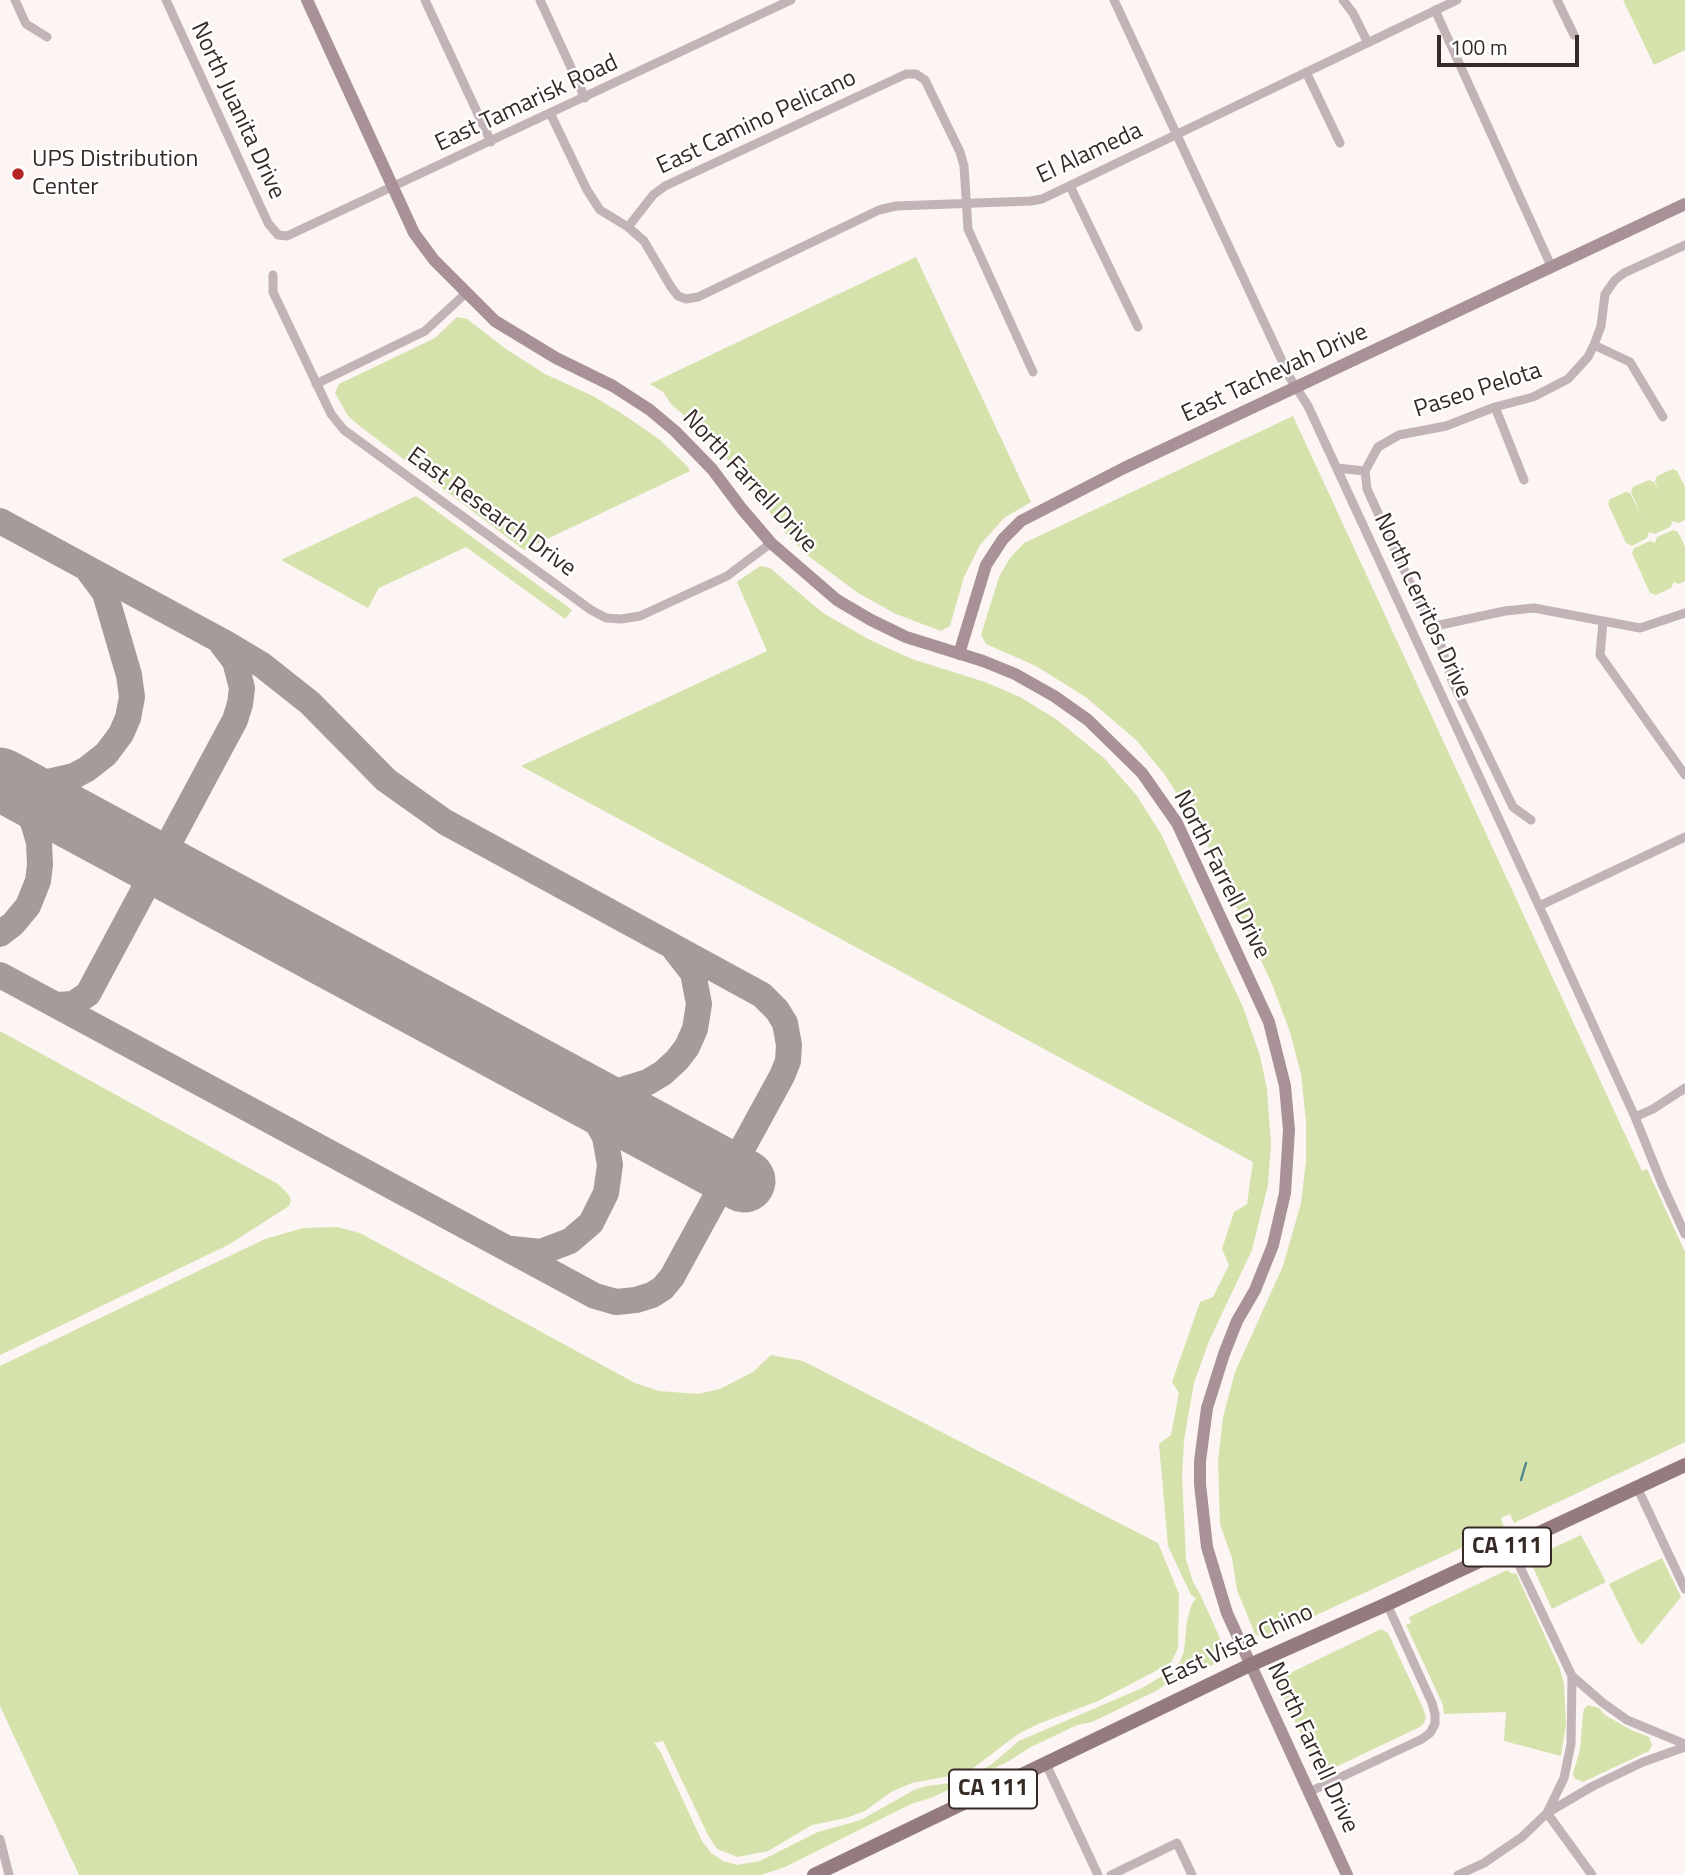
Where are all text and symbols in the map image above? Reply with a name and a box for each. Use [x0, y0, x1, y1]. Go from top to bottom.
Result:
street label: North Juanita Drive [183, 18, 291, 204]
scale bar [1440, 21, 1582, 65]
text: 100 m [1450, 31, 1507, 63]
street label: East Tamarisk Road [431, 49, 623, 159]
street label: East Camino Pelicano [653, 64, 861, 182]
street label: El Alameda [1033, 117, 1147, 191]
place label: UPS Distribution Center [32, 146, 198, 202]
marker: UPS Distribution Center [10, 166, 26, 182]
street label: East Tachevah Drive [1177, 318, 1373, 430]
street label: Paseo Pelota [1411, 357, 1545, 425]
street label: North Farrell Drive [675, 405, 823, 559]
street label: East Research Drive [401, 442, 581, 584]
street label: North Cerritos Drive [1367, 509, 1477, 703]
street label: North Farrell Drive [1166, 786, 1276, 964]
road number: CA 111 [1463, 1528, 1551, 1566]
street label: East Vista Chino [1158, 1598, 1318, 1694]
street label: North Farrell Drive [1260, 1658, 1364, 1838]
road number: CA 111 [949, 1770, 1037, 1809]

